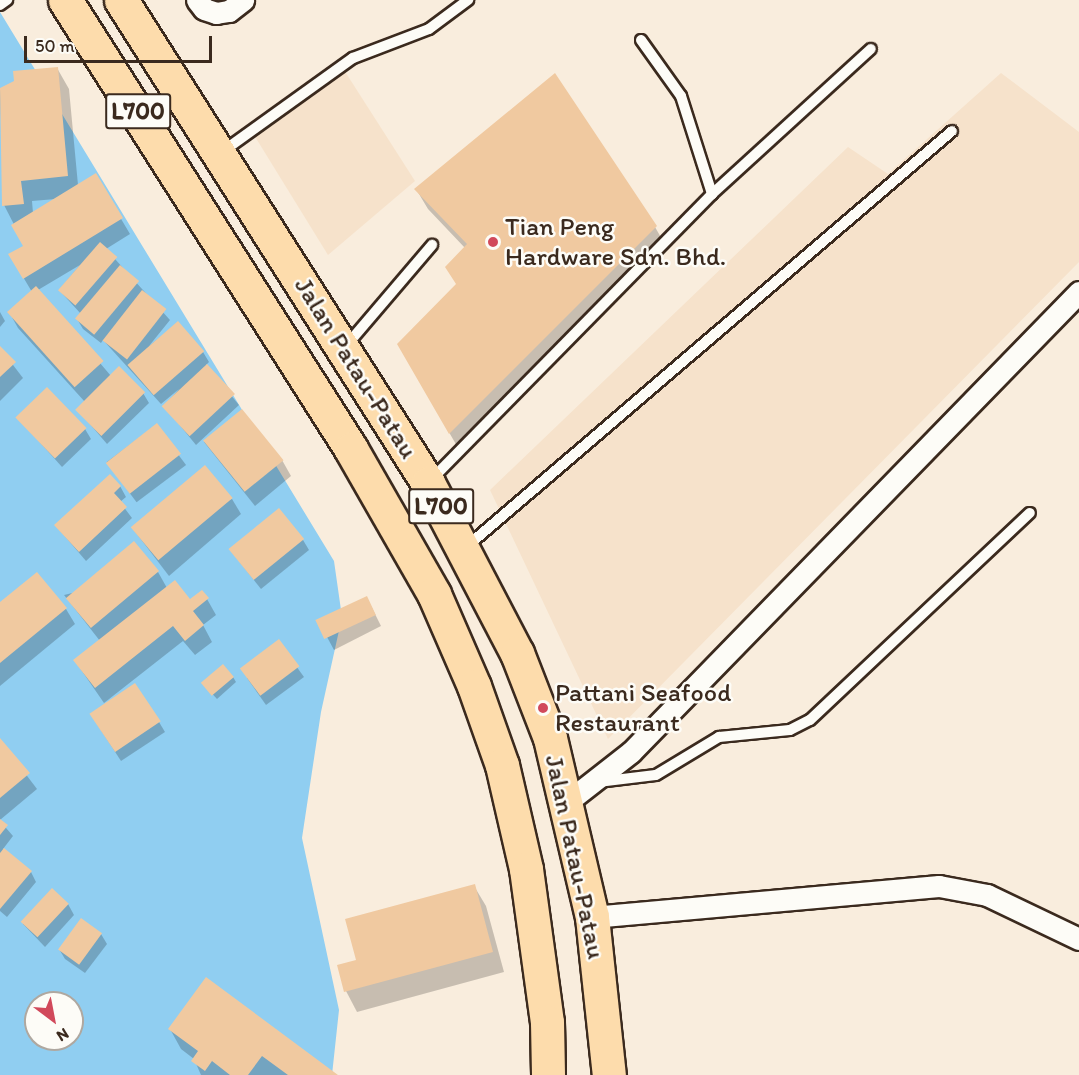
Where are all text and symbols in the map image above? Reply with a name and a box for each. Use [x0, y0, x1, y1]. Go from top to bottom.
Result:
scale bar [27, 24, 214, 62]
text: 50 m [35, 35, 75, 57]
road number: L700 [105, 90, 171, 132]
place label: Tian Peng Hardware Sdn. Bhd. [505, 211, 726, 272]
marker: Tian Peng Hardware Sdn. Bhd. [486, 235, 500, 249]
street label: Jalan Patau-Patau [288, 272, 424, 464]
road number: L700 [408, 485, 474, 527]
place label: Pattani Seafood Restaurant [555, 677, 731, 738]
marker: Pattani Seafood Restaurant [536, 701, 550, 715]
street label: Jalan Patau-Patau [538, 753, 612, 961]
north arrow [24, 991, 84, 1051]
text: N [53, 1024, 72, 1046]

